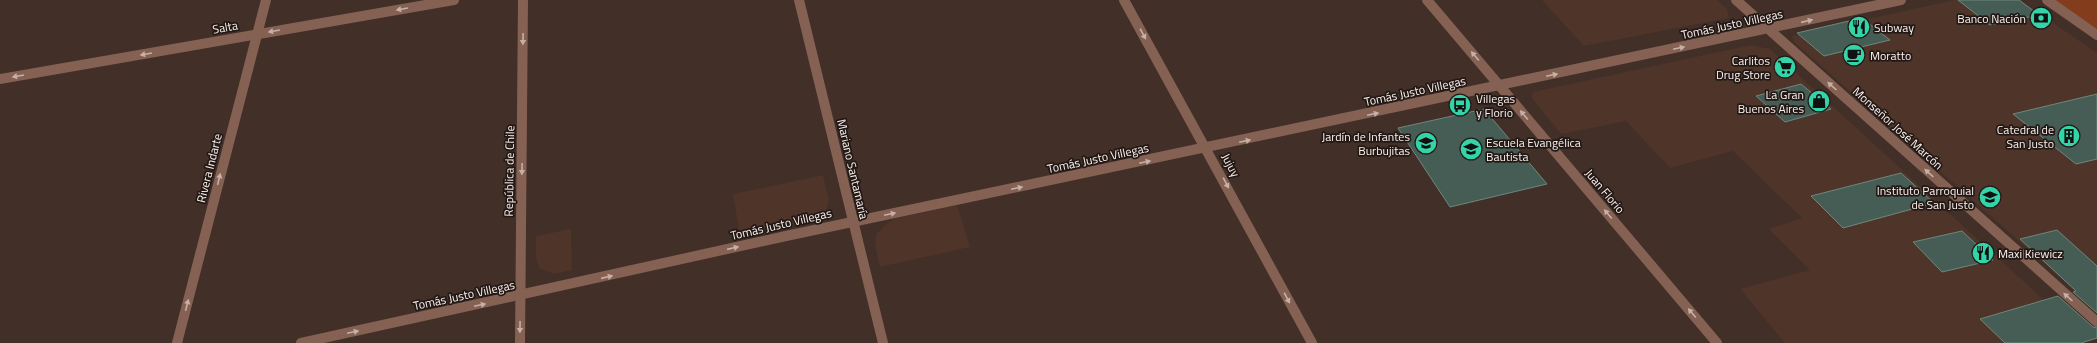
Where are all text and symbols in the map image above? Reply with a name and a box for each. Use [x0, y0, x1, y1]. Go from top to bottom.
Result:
street label: Tomás Justo Villegas [1679, 4, 1785, 44]
bank icon: Banco Nación [2028, 5, 2054, 31]
one-way arrow [396, 6, 408, 12]
place label: Banco Nación [1957, 9, 2026, 28]
restaurant icon: Subway [1846, 14, 1872, 40]
street label: Salta [211, 15, 239, 39]
one-way arrow [1801, 17, 1813, 23]
place label: Subway [1874, 18, 1914, 37]
one-way arrow [268, 28, 280, 34]
one-way arrow [1140, 28, 1147, 40]
one-way arrow [520, 33, 526, 46]
cafe icon: Moratto [1841, 42, 1867, 68]
one-way arrow [1673, 45, 1685, 51]
place label: Moratto [1870, 46, 1911, 65]
one-way arrow [140, 51, 152, 57]
one-way arrow [1470, 51, 1479, 61]
place label: Carlitos Drug Store [1716, 51, 1770, 84]
supermarket icon: Carlitos Drug Store [1772, 54, 1798, 80]
street label: Tomás Justo Villegas [1362, 71, 1468, 111]
one-way arrow [1546, 71, 1558, 77]
one-way arrow [12, 73, 24, 79]
one-way arrow [1827, 81, 1837, 91]
street label: Monseñor José Marcón [1849, 82, 1947, 174]
place label: La Gran Buenos Aires [1738, 85, 1804, 118]
shop icon: La Gran Buenos Aires [1806, 88, 1832, 114]
place label: Villegas y Florio [1476, 89, 1515, 122]
bus stop icon: Villegas y Florio [1447, 92, 1473, 118]
one-way arrow [1520, 109, 1529, 120]
one-way arrow [1366, 110, 1379, 116]
street label: Mariano Santamaría [832, 117, 874, 221]
place label: Catedral de San Justo [1997, 120, 2054, 153]
building icon: Catedral de San Justo [2056, 123, 2082, 149]
street label: República de Chile [499, 125, 519, 217]
place label: Jardín de Infantes Burbujitas [1322, 127, 1410, 160]
school or university icon: Jardín de Infantes Burbujitas [1413, 130, 1439, 156]
street label: Rivera Indarte [191, 131, 227, 205]
place label: Escuela Evangélica Bautista [1486, 133, 1581, 166]
school or university icon: Escuela Evangélica Bautista [1458, 136, 1484, 162]
one-way arrow [1239, 137, 1252, 143]
street label: Tomás Justo Villegas [1045, 138, 1151, 178]
street label: Jujuy [1217, 150, 1245, 181]
one-way arrow [1138, 158, 1151, 164]
one-way arrow [518, 163, 525, 175]
street label: Juan Florio [1581, 164, 1629, 218]
one-way arrow [1924, 168, 1934, 177]
one-way arrow [216, 173, 222, 185]
one-way arrow [1222, 177, 1229, 189]
place label: Instituto Parroquial de San Justo [1877, 181, 1974, 214]
one-way arrow [1011, 184, 1023, 190]
school or university icon: Instituto Parroquial de San Justo [1977, 184, 2003, 210]
street label: Tomás Justo Villegas [728, 203, 834, 245]
one-way arrow [1604, 209, 1613, 219]
one-way arrow [884, 210, 896, 216]
restaurant icon: Maxi Kiewicz [1970, 240, 1996, 266]
place label: Maxi Kiewicz [1998, 244, 2063, 263]
one-way arrow [727, 245, 740, 251]
one-way arrow [600, 273, 613, 279]
street label: Tomás Justo Villegas [411, 275, 517, 315]
one-way arrow [1284, 292, 1291, 303]
one-way arrow [2063, 292, 2073, 301]
one-way arrow [184, 299, 190, 311]
one-way arrow [474, 301, 486, 307]
one-way arrow [1688, 308, 1697, 319]
one-way arrow [517, 321, 523, 334]
one-way arrow [346, 328, 359, 334]

